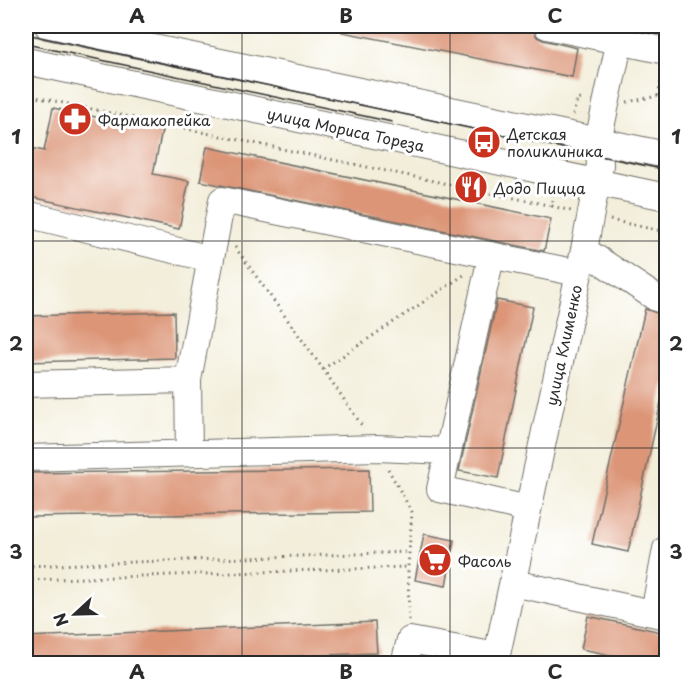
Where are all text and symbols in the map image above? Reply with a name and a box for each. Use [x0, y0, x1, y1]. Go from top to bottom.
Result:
text: A [129, 0, 145, 30]
text: B [339, 0, 353, 30]
text: C [547, 0, 563, 30]
pharmacy icon: Фармакопейка [57, 101, 93, 137]
street label: улица Мориса Тореза [265, 101, 427, 157]
place label: Фармакопейка [98, 108, 211, 131]
text: 1 [11, 121, 21, 151]
text: 1 [671, 121, 681, 151]
place label: Детская поликлиника [506, 122, 603, 162]
bus stop icon: Детская поликлиника [466, 124, 502, 160]
restaurant icon: Додо Пицца [453, 169, 489, 205]
place label: Додо Пицца [493, 176, 586, 199]
street label: улица Клименко [539, 283, 587, 407]
text: 2 [9, 328, 23, 358]
text: 2 [669, 328, 683, 358]
text: 3 [9, 536, 23, 566]
text: 3 [669, 536, 683, 566]
supermarket icon: Фасоль [417, 542, 453, 578]
place label: Фасоль [458, 549, 512, 572]
north arrow [45, 584, 105, 644]
text: N [47, 610, 74, 630]
text: A [129, 656, 145, 686]
text: B [339, 656, 353, 686]
text: C [547, 656, 563, 686]

